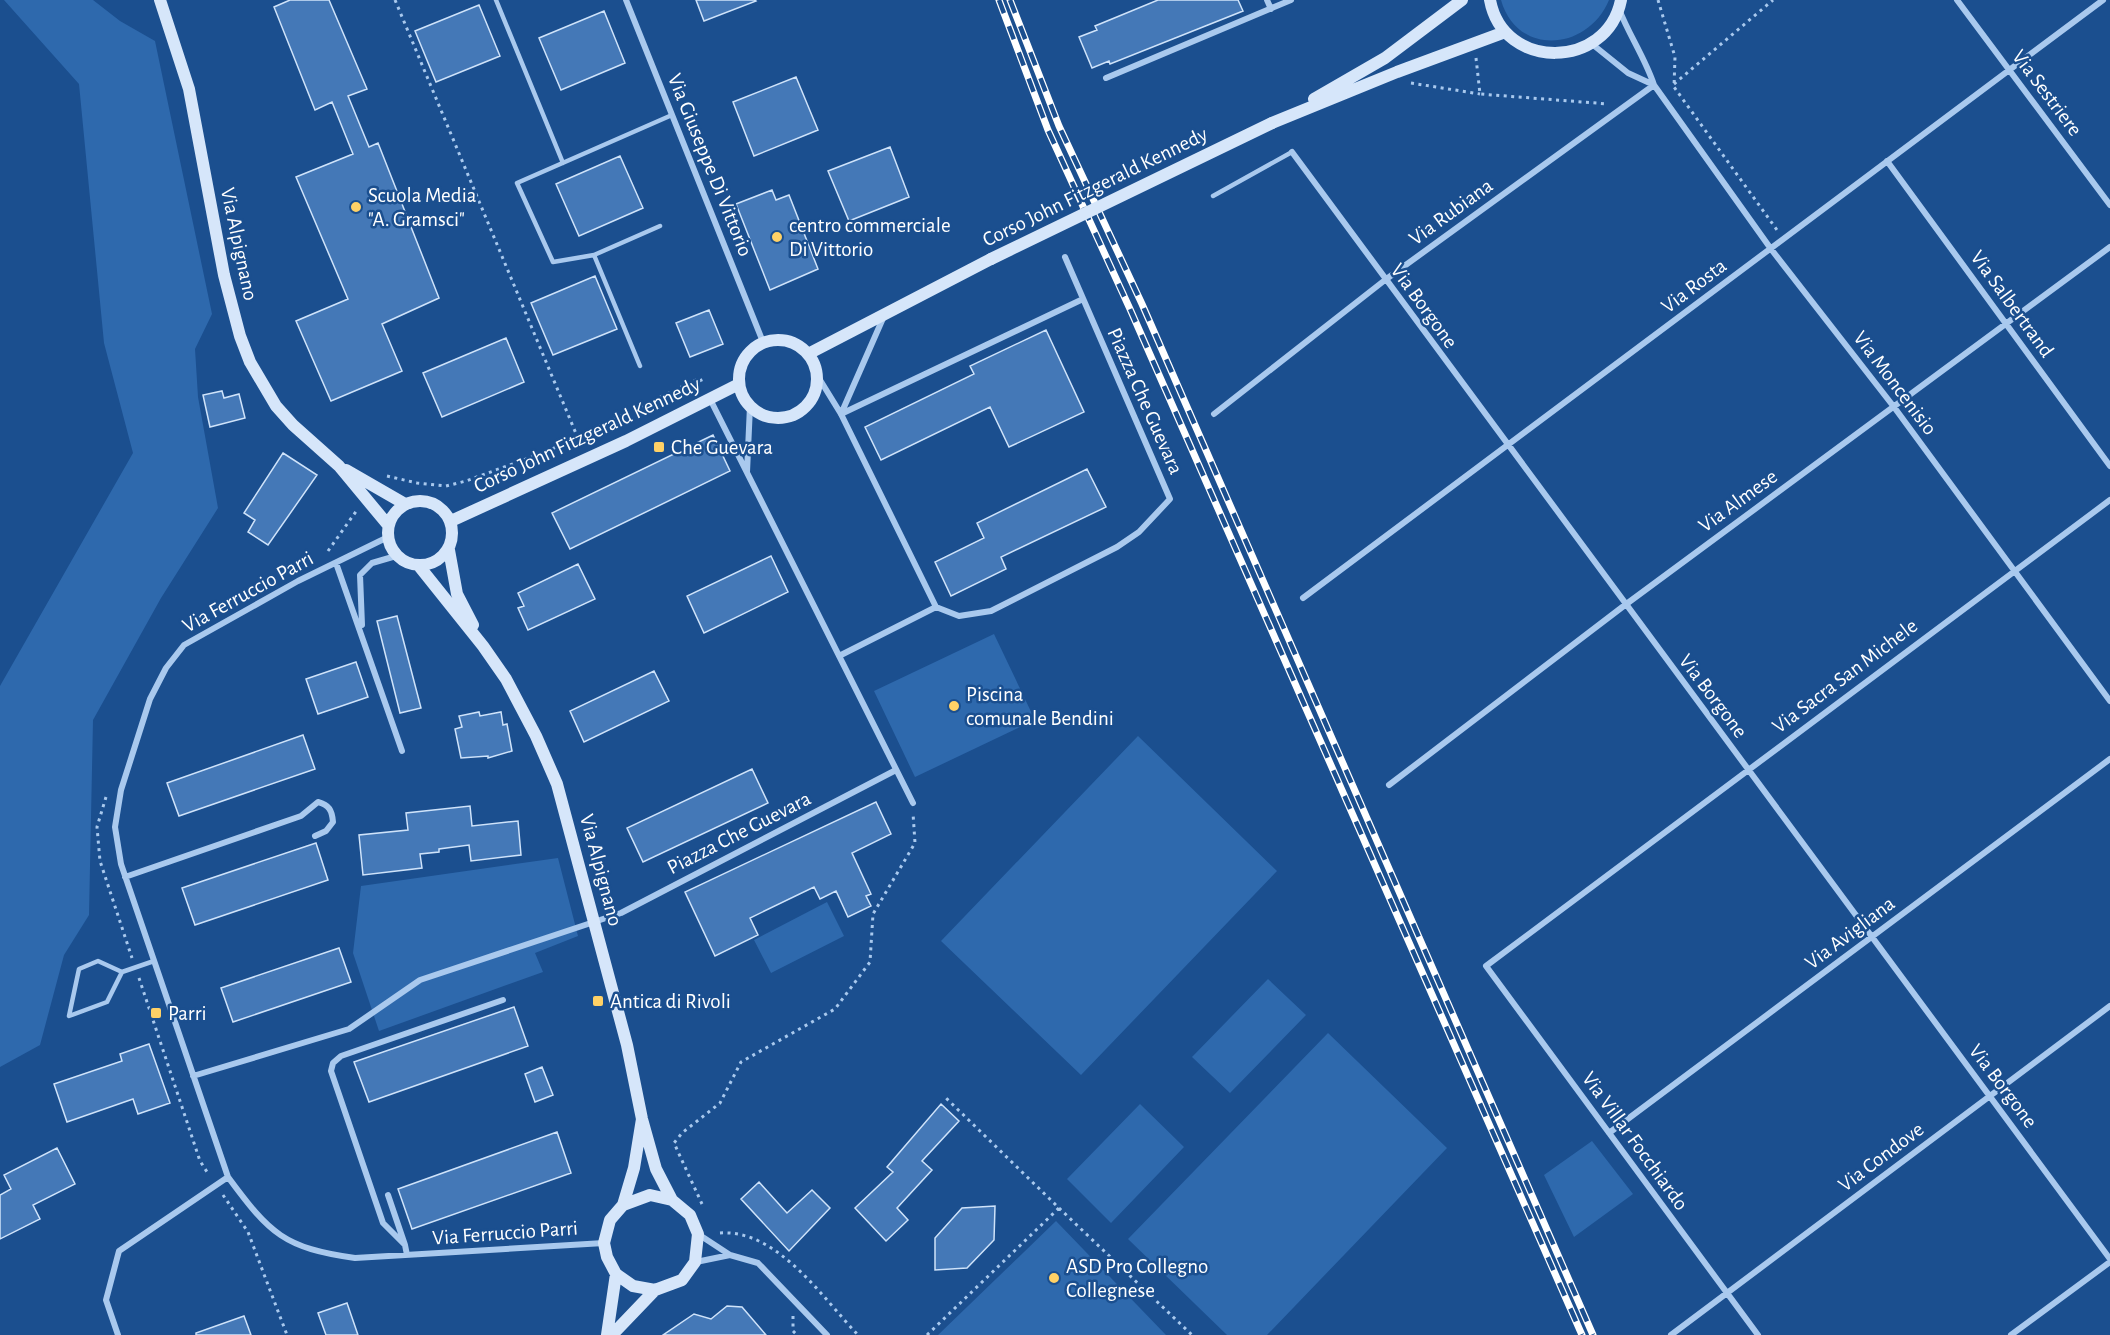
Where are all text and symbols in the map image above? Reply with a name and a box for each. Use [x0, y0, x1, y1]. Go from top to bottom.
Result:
street label: Via Sestriere [2008, 46, 2086, 140]
street label: Via Giuseppe Di Vittorio [664, 71, 756, 259]
street label: Corso John Fitzgerald Kennedy [979, 123, 1211, 251]
street label: Via Rubiana [1405, 175, 1497, 249]
place label: Scuola Media "A. Gramsci" [368, 185, 477, 230]
street label: Via Alpignano [217, 186, 261, 302]
marker: Scuola Media "A. Gramsci" [349, 200, 363, 214]
place label: centro commerciale Di Vittorio [789, 215, 951, 260]
marker: centro commerciale Di Vittorio [770, 230, 784, 244]
street label: Via Salbertrand [1966, 247, 2058, 361]
street label: Via Rosta [1658, 255, 1731, 317]
street label: Via Borgone [1386, 260, 1462, 352]
street label: Piazza Che Guevara [1103, 325, 1187, 478]
street label: Via Moncenisio [1849, 327, 1941, 439]
street label: Corso John Fitzgerald Kennedy [471, 373, 704, 497]
place label: Che Guevara [671, 437, 773, 458]
marker: Che Guevara [652, 440, 666, 454]
street label: Via Almese [1695, 466, 1781, 536]
street label: Via Ferruccio Parri [179, 547, 317, 637]
street label: Via Sacra San Michele [1769, 615, 1921, 737]
street label: Via Borgone [1675, 650, 1751, 742]
place label: Piscina comunale Bendini [966, 684, 1114, 729]
marker: Piscina comunale Bendini [947, 699, 961, 713]
street label: Piazza Che Guevara [664, 788, 814, 878]
street label: Via Alpignano [576, 812, 626, 928]
street label: Via Avigliana [1801, 892, 1899, 973]
place label: Antica di Rivoli [610, 991, 731, 1012]
marker: Antica di Rivoli [591, 994, 605, 1008]
place label: Parri [168, 1003, 207, 1024]
marker: Parri [149, 1006, 163, 1020]
street label: Via Borgone [1965, 1040, 2041, 1132]
street label: Via Villar Focchiardo [1578, 1068, 1692, 1214]
street label: Via Condove [1834, 1118, 1928, 1196]
street label: Via Ferruccio Parri [431, 1217, 579, 1249]
place label: ASD Pro Collegno Collegnese [1066, 1256, 1208, 1301]
marker: ASD Pro Collegno Collegnese [1047, 1271, 1061, 1285]

